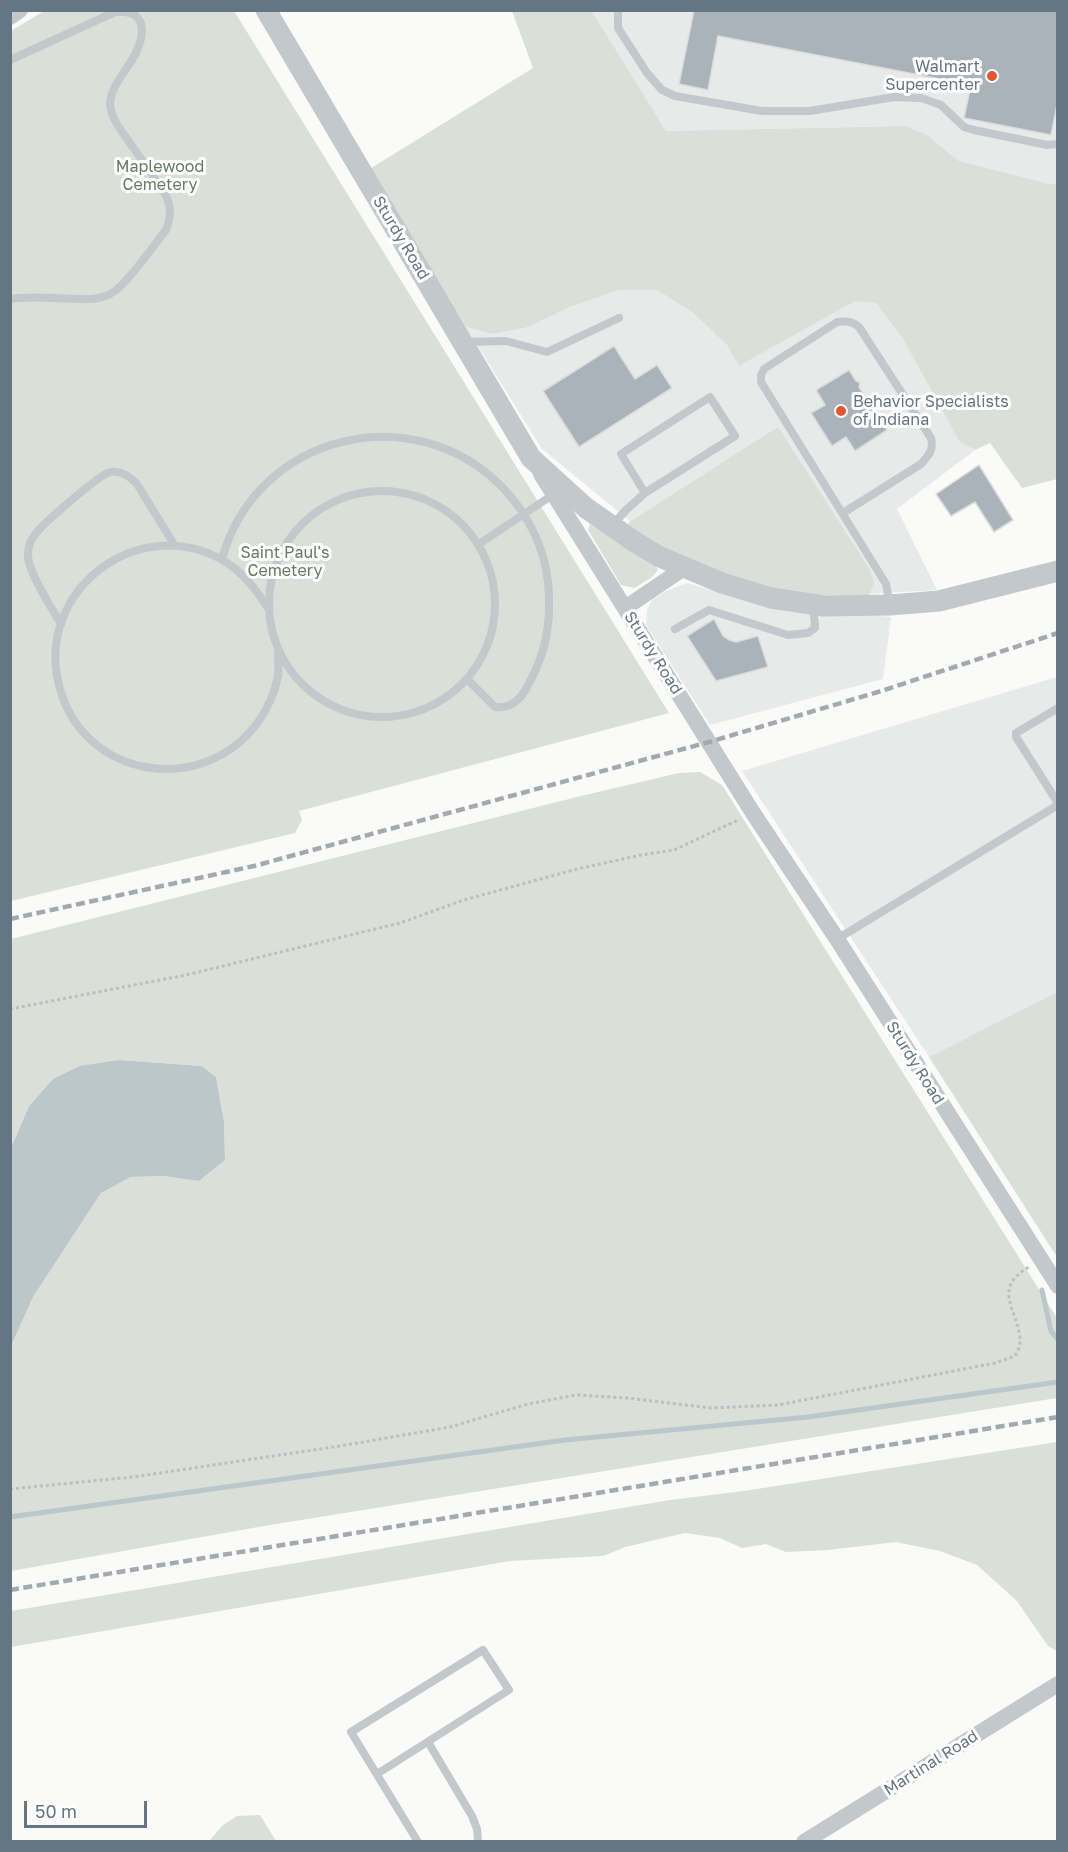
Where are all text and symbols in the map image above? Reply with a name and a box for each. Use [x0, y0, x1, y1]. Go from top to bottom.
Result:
place label: Walmart Supercenter [885, 57, 980, 95]
marker: Walmart Supercenter [985, 69, 999, 83]
park label: Maplewood Cemetery [116, 157, 204, 195]
street label: Sturdy Road [369, 193, 433, 283]
place label: Behavior Specialists of Indiana [853, 392, 1009, 430]
marker: Behavior Specialists of Indiana [834, 404, 848, 418]
park label: Saint Paul's Cemetery [240, 543, 330, 581]
street label: Sturdy Road [620, 608, 686, 698]
street label: Sturdy Road [882, 1018, 948, 1108]
street label: Martinal Road [880, 1726, 982, 1800]
scale bar [27, 1789, 150, 1827]
text: 50 m [35, 1800, 77, 1822]

